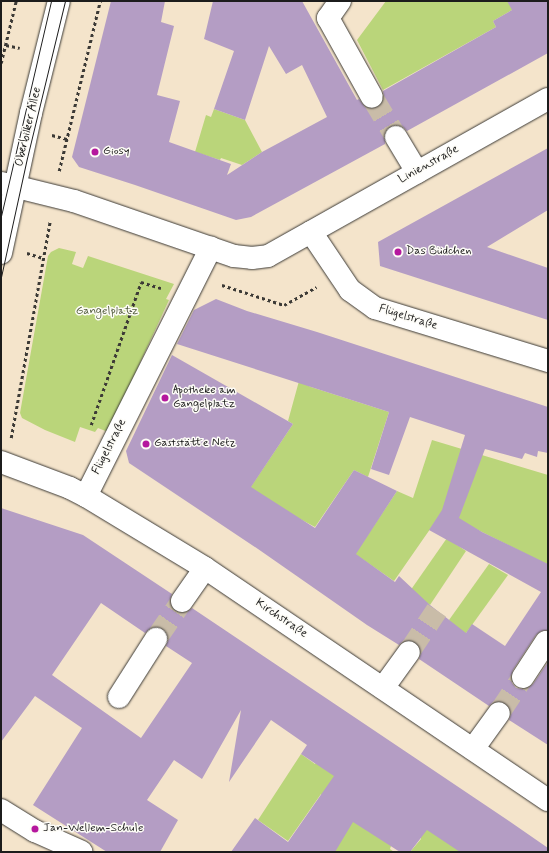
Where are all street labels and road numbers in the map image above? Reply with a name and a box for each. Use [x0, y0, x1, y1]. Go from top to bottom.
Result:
street label: Oberbilker Allee [13, 86, 45, 168]
street label: Linienstraße [396, 143, 462, 187]
street label: Flügelstraße [377, 302, 439, 334]
street label: Flügelstraße [90, 417, 130, 477]
street label: Kirchstraße [252, 596, 310, 642]

